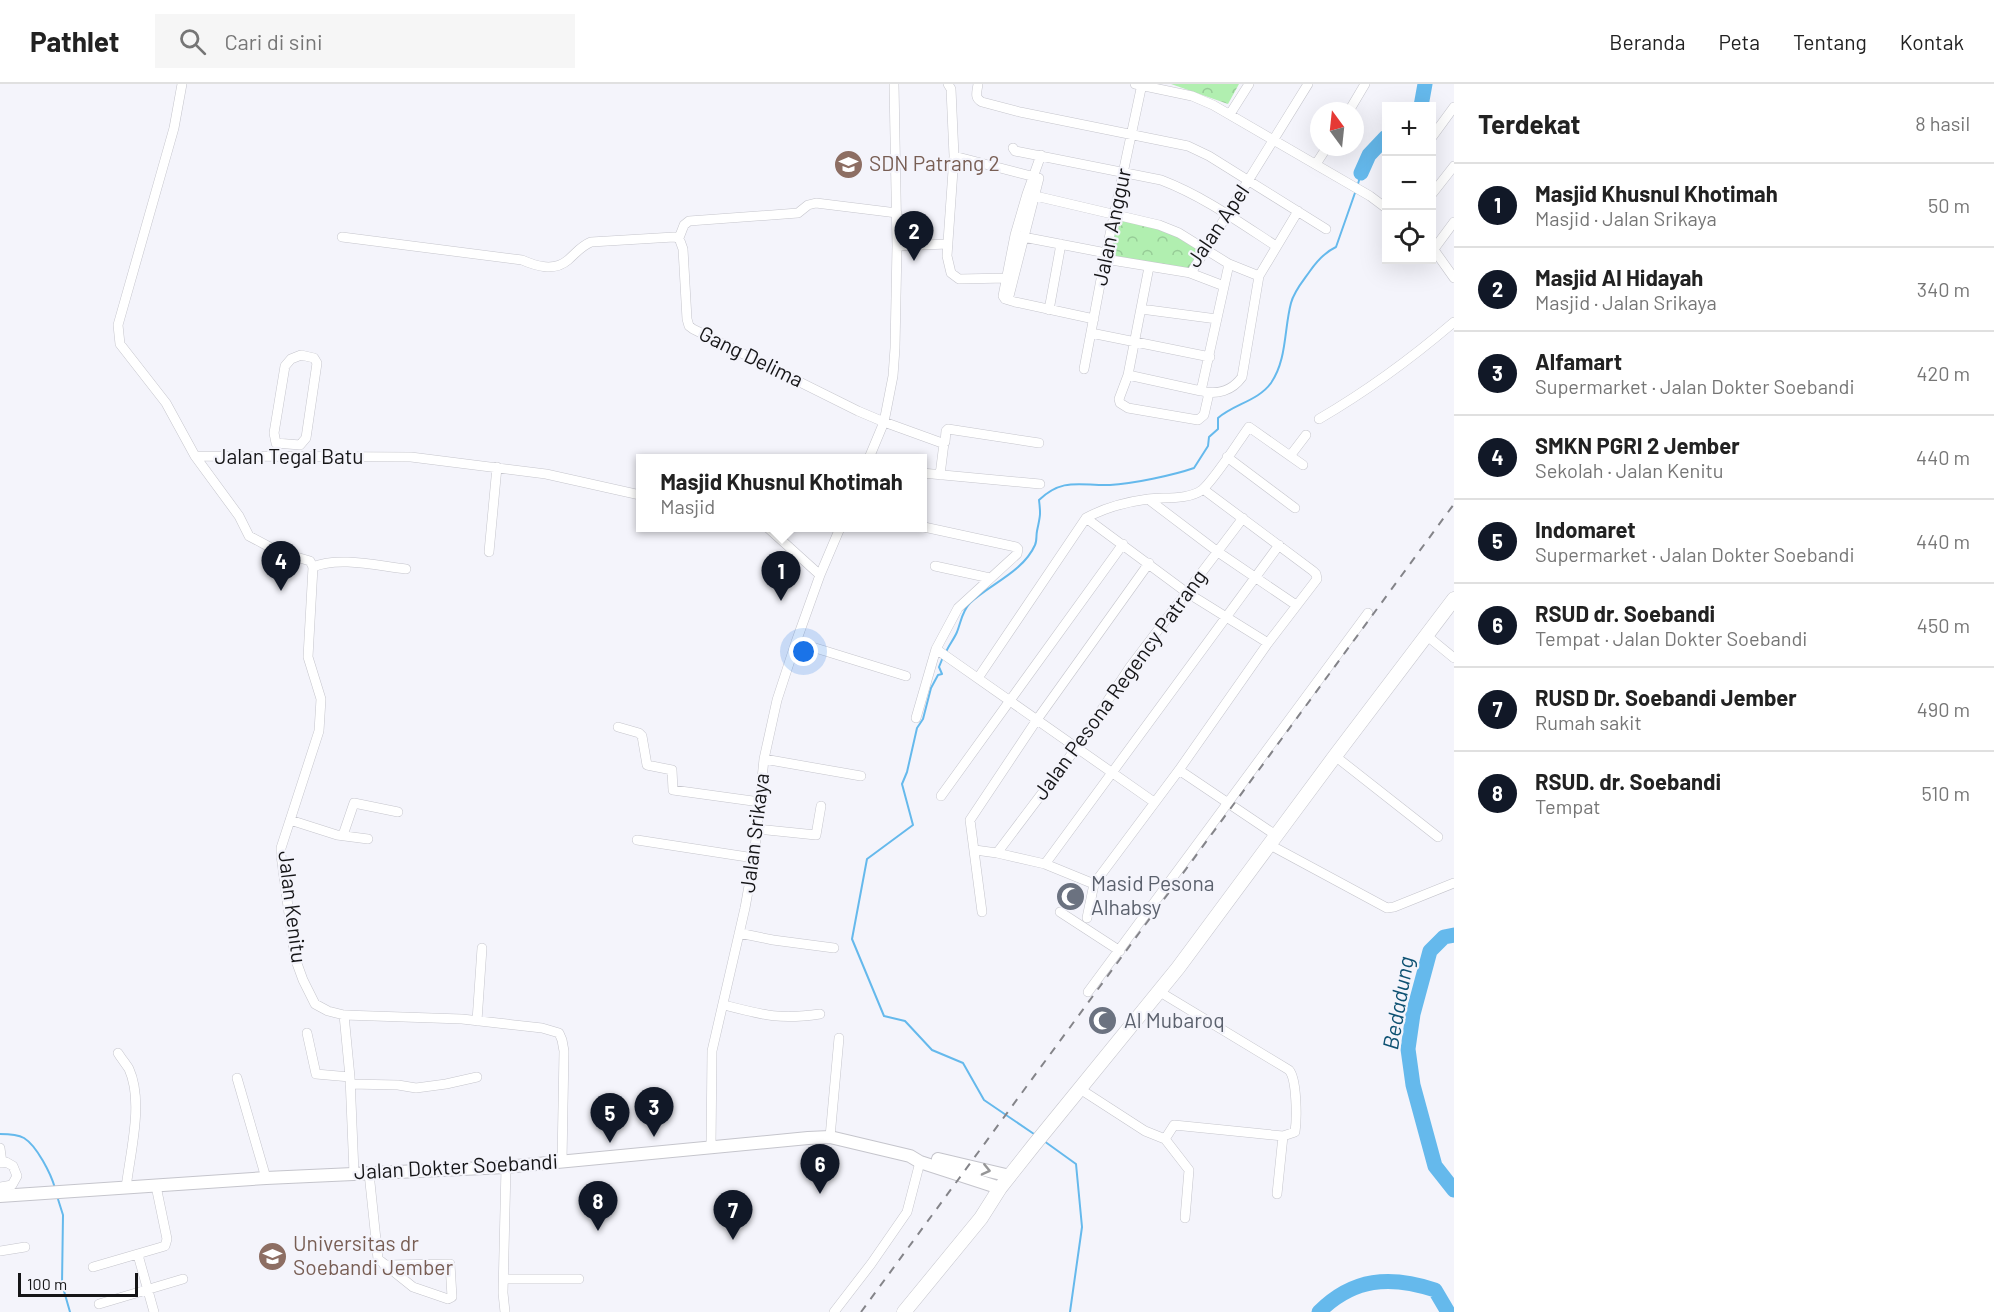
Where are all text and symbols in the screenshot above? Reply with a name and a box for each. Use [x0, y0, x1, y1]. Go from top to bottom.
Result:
search box [155, 14, 575, 68]
text: Pathlet [30, 24, 119, 58]
icon: search [176, 25, 209, 58]
text: Cari di sini [224, 28, 323, 54]
text: Beranda [1609, 29, 1685, 54]
text: Peta [1718, 29, 1760, 54]
text: Tentang [1793, 29, 1867, 54]
text: Kontak [1900, 29, 1964, 54]
north arrow [1310, 102, 1364, 156]
map controls [1382, 102, 1436, 264]
button: + [1382, 102, 1436, 156]
text: Terdekat [1478, 108, 1580, 139]
text: 8 hasil [1915, 111, 1970, 135]
school or university icon: SDN Patrang 2 [832, 148, 864, 180]
place label: SDN Patrang 2 [869, 150, 1000, 175]
button: − [1382, 156, 1436, 210]
street label: Jalan Anggur [1086, 165, 1135, 288]
street label: Jalan Apel [1180, 179, 1253, 271]
text: Masjid Khusnul Khotimah [1535, 180, 1778, 206]
text: 1 [1494, 193, 1501, 217]
text: 50 m [1928, 193, 1970, 217]
text: Masjid · Jalan Srikaya [1535, 206, 1717, 230]
button: locate [1382, 210, 1436, 264]
pin: 2 [894, 212, 934, 261]
text: Masjid Al Hidayah [1535, 264, 1703, 290]
text: 2 [1492, 277, 1503, 301]
text: 340 m [1917, 277, 1970, 301]
text: Masjid · Jalan Srikaya [1535, 290, 1717, 314]
street label: Gang Delima [696, 320, 808, 392]
text: Alfamart [1535, 348, 1622, 374]
text: 3 [1492, 361, 1503, 385]
text: 420 m [1916, 361, 1970, 385]
text: Supermarket · Jalan Dokter Soebandi [1535, 374, 1855, 398]
text: SMKN PGRI 2 Jember [1535, 432, 1740, 458]
street label: Jalan Tegal Batu [214, 443, 364, 468]
text: 4 [1491, 445, 1504, 469]
text: 440 m [1916, 445, 1970, 469]
popup [636, 454, 927, 532]
text: Sekolah · Jalan Kenitu [1535, 458, 1724, 482]
text: Masjid Khusnul Khotimah [660, 468, 903, 494]
text: Masjid [660, 494, 715, 518]
text: Indomaret [1535, 516, 1636, 542]
text: 5 [1492, 529, 1503, 553]
text: 440 m [1916, 529, 1970, 553]
pin: 4 [262, 542, 300, 591]
text: Supermarket · Jalan Dokter Soebandi [1535, 542, 1855, 566]
pin: 1 [762, 552, 800, 601]
street label: Jalan Pesona Regency Patrang [1027, 564, 1211, 804]
text: RSUD dr. Soebandi [1535, 600, 1715, 626]
text: 6 [1492, 613, 1503, 637]
text: 450 m [1917, 613, 1970, 637]
text: Tempat · Jalan Dokter Soebandi [1535, 626, 1807, 650]
your location [789, 637, 818, 666]
text: RUSD Dr. Soebandi Jember [1535, 684, 1797, 710]
text: 7 [1493, 697, 1502, 721]
text: 490 m [1917, 697, 1970, 721]
text: Rumah sakit [1535, 710, 1642, 734]
text: RSUD. dr. Soebandi [1535, 768, 1721, 794]
street label: Jalan Srikaya [734, 772, 773, 894]
text: 8 [1492, 781, 1503, 805]
text: 510 m [1921, 781, 1970, 805]
text: Tempat [1535, 794, 1601, 818]
street label: Jalan Kenitu [274, 849, 313, 965]
place label: Masid Pesona Alhabsy [1091, 870, 1215, 919]
mosque icon: Masid Pesona Alhabsy [1054, 880, 1086, 912]
water label: Bedadung [1376, 954, 1418, 1051]
mosque icon: Al Mubaroq [1087, 1005, 1119, 1037]
place label: Al Mubaroq [1124, 1007, 1225, 1032]
pin: 3 [634, 1088, 674, 1137]
pin: 5 [590, 1094, 630, 1143]
pin: 6 [800, 1144, 840, 1194]
street label: Jalan Dokter Soebandi [353, 1148, 559, 1183]
one-way arrow [981, 1163, 991, 1176]
pin: 8 [578, 1182, 618, 1231]
pin: 7 [714, 1190, 752, 1240]
place label: Universitas dr Soebandi Jember [293, 1230, 453, 1279]
school or university icon: Universitas dr Soebandi Jember [256, 1240, 288, 1272]
scale bar [18, 1270, 138, 1298]
text: 100 m [27, 1274, 67, 1293]

